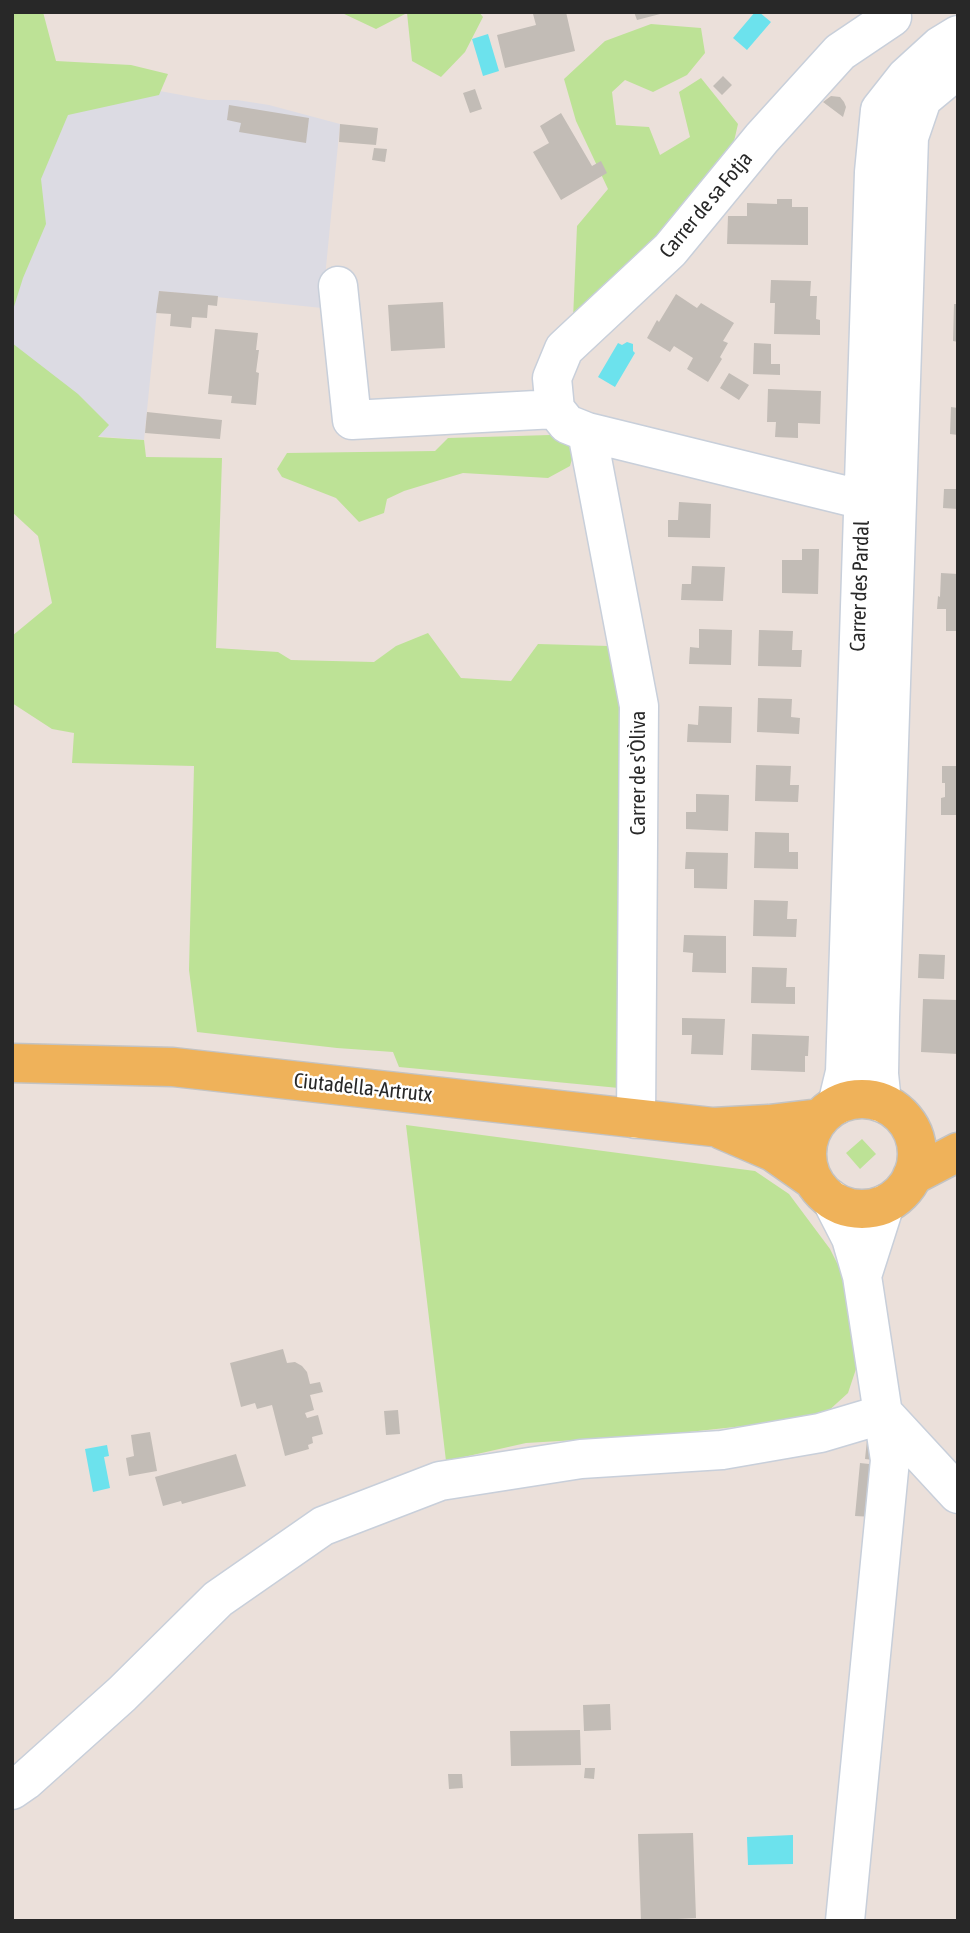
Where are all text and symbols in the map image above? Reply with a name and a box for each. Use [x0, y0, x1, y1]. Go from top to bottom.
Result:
street label: Carrer de sa Fotja [654, 147, 758, 263]
street label: Carrer des Pardal [845, 520, 875, 652]
street label: Carrer de s'Òliva [625, 711, 651, 835]
street label: Ciutadella-Artrutx [293, 1068, 433, 1108]

